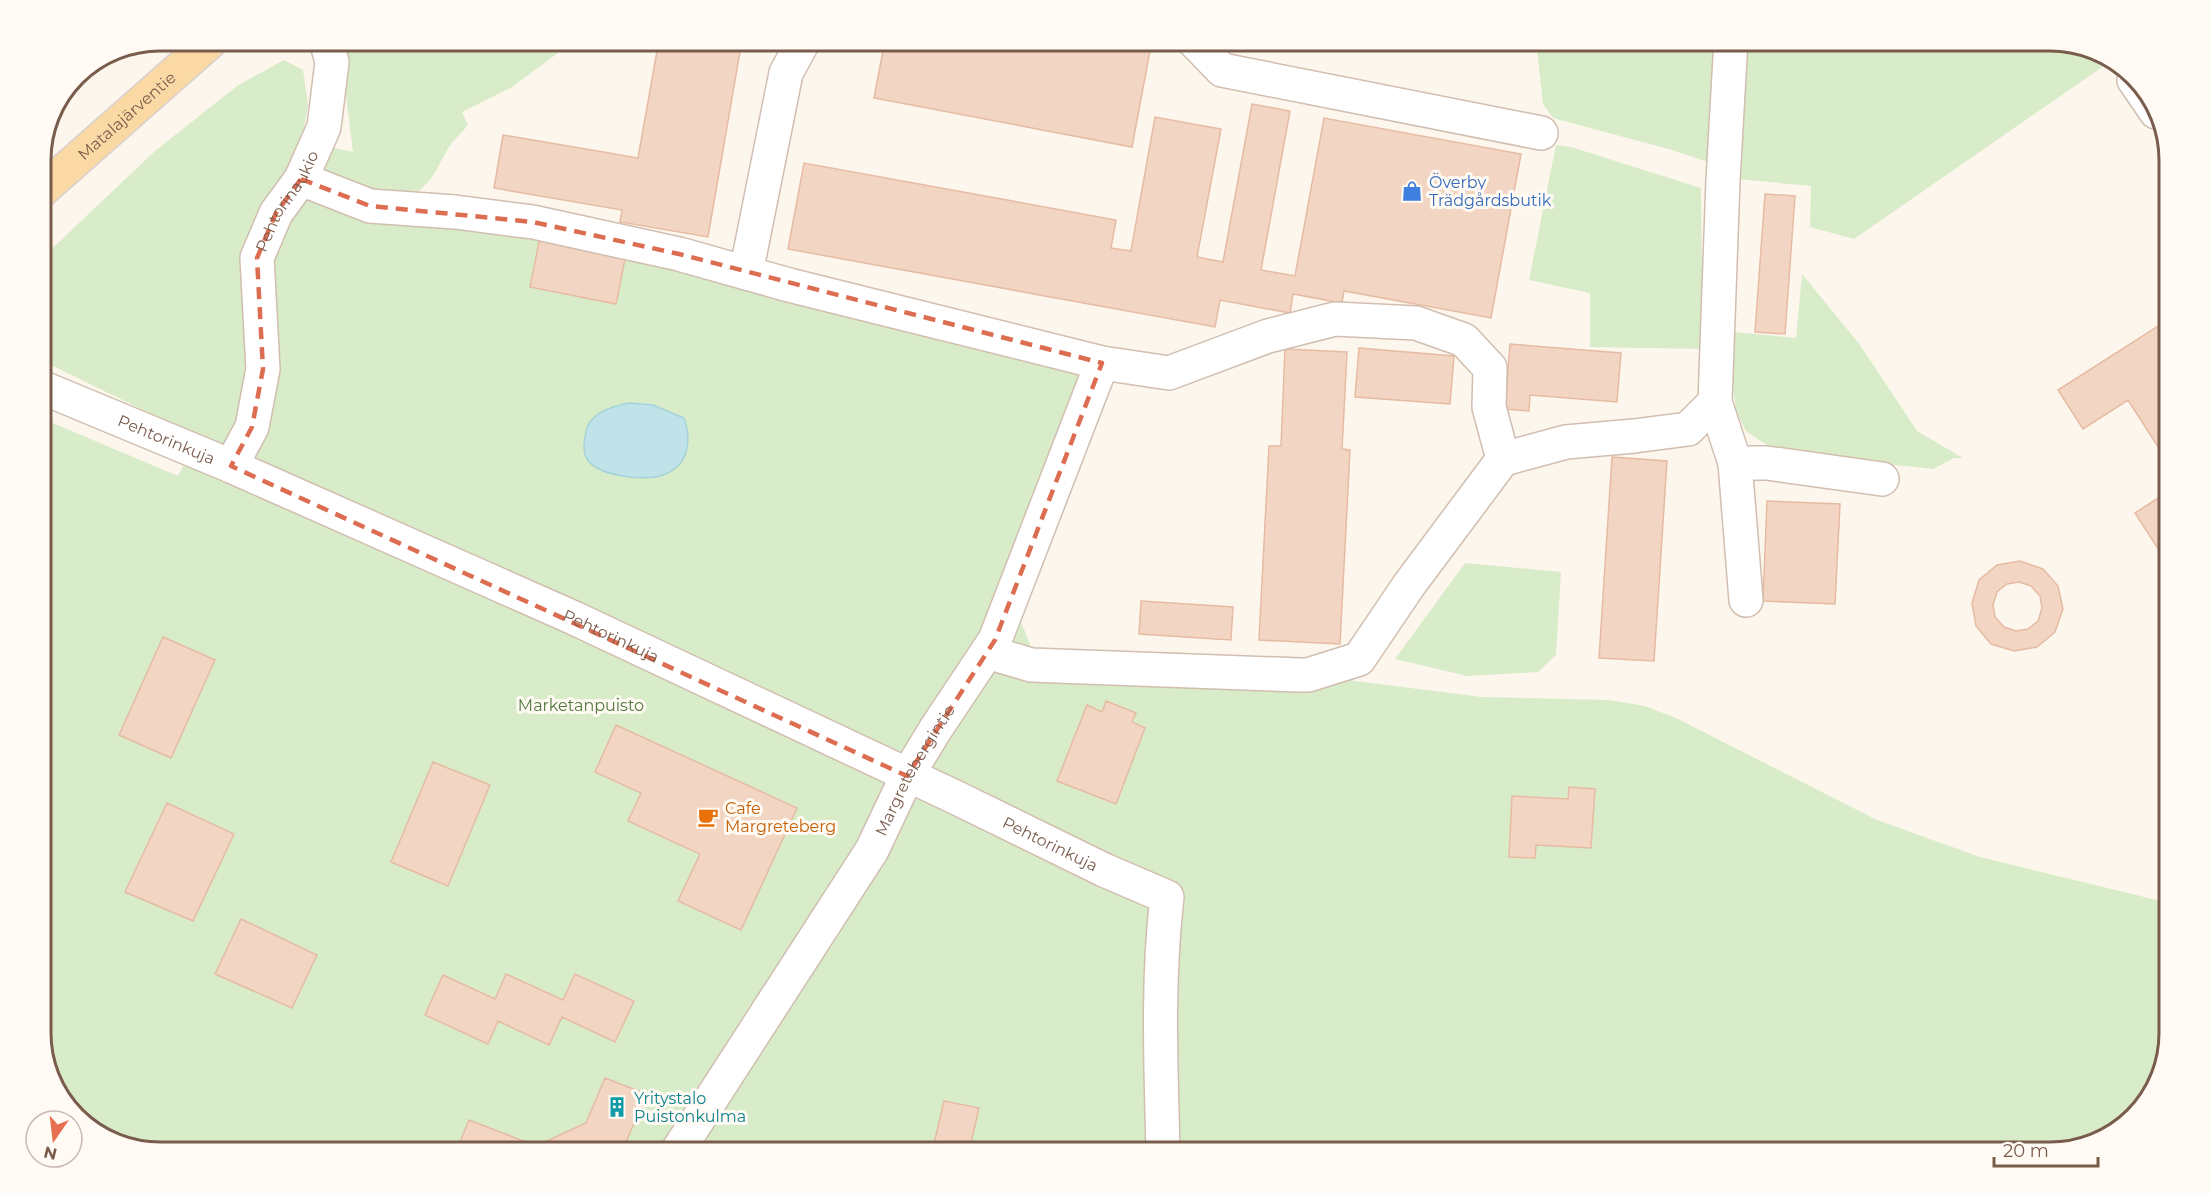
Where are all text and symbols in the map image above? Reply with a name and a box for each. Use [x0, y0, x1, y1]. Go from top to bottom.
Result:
street label: Matalajärventie [74, 68, 180, 164]
street label: Pehtorinaukio [252, 148, 322, 255]
place label: Överby Trädgårdsbutik [1429, 172, 1552, 210]
shop icon: Överby Trädgårdsbutik [1400, 179, 1424, 203]
street label: Pehtorinkuja [115, 411, 218, 468]
street label: Pehtorinkuja [560, 605, 662, 667]
park label: Marketanpuisto [518, 696, 644, 715]
street label: Margretebergintie [871, 701, 959, 839]
place label: Cafe Margreteberg [725, 799, 836, 836]
cafe icon: Cafe Margreteberg [696, 805, 720, 829]
street label: Pehtorinkuja [999, 813, 1101, 875]
place label: Yritystalo Puistonkulma [634, 1089, 746, 1126]
building icon: Yritystalo Puistonkulma [605, 1095, 629, 1119]
north arrow [24, 1109, 84, 1169]
scale bar [1994, 1130, 2098, 1168]
text: 20 m [2003, 1140, 2049, 1162]
text: N [42, 1142, 59, 1164]

